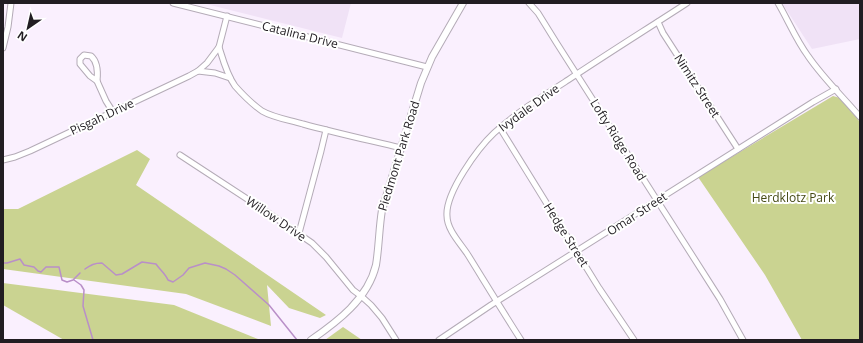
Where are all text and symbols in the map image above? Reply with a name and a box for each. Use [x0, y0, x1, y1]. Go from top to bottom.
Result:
north arrow [8, 8, 48, 48]
street label: Catalina Drive [260, 17, 340, 52]
text: N [14, 28, 30, 45]
street label: Nimitz Street [670, 51, 724, 121]
street label: Ivydale Drive [495, 80, 563, 136]
street label: Pisgah Drive [67, 94, 137, 139]
street label: Lofty Ridge Road [586, 95, 650, 184]
street label: Piedmont Park Road [374, 99, 423, 213]
street label: Omar Street [603, 188, 670, 239]
park label: Herdklotz Park [752, 189, 835, 206]
street label: Willow Drive [243, 192, 310, 245]
street label: Hedge Street [540, 199, 593, 270]

